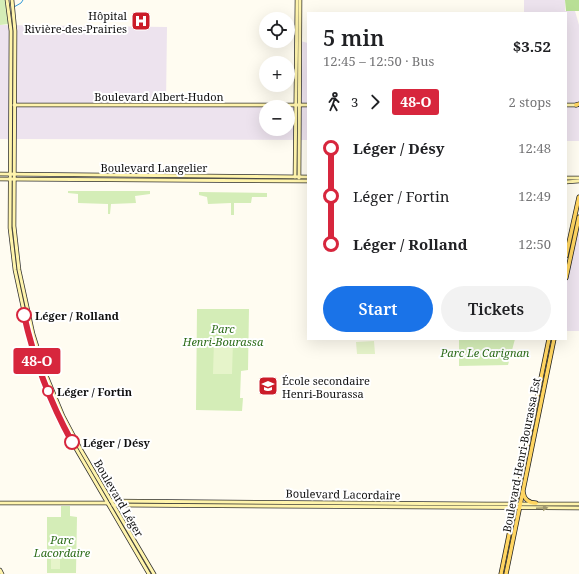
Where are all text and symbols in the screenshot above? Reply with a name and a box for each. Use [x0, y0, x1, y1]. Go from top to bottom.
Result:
place label: Hôpital Rivière-des-Prairies [24, 8, 128, 36]
hospital icon: Hôpital Rivière-des-Prairies [130, 10, 152, 32]
map controls [259, 12, 295, 136]
button: locate [259, 12, 295, 48]
text: 5 min [323, 22, 384, 52]
text: $3.52 [513, 36, 551, 56]
text: 12:45 – 12:50 · Bus [323, 52, 434, 70]
button: + [259, 56, 295, 92]
street label: Boulevard Albert-Hudon [94, 89, 224, 104]
icon: walk [323, 91, 345, 113]
icon: forward [364, 91, 386, 113]
text: 48-O [400, 92, 431, 111]
text: 3 [351, 93, 358, 111]
text: 2 stops [509, 93, 551, 111]
button: − [259, 100, 295, 136]
text: Léger / Désy [353, 138, 444, 158]
text: 12:48 [518, 139, 551, 157]
street label: Boulevard Langelier [100, 160, 208, 175]
text: Léger / Fortin [353, 186, 449, 206]
text: 12:49 [518, 187, 551, 205]
text: Léger / Rolland [353, 234, 468, 254]
text: 12:50 [518, 235, 551, 253]
button: Start [323, 286, 433, 332]
button: Tickets [441, 286, 551, 332]
marker: Léger / Rolland [16, 307, 32, 323]
place label: Léger / Rolland [35, 308, 119, 323]
park label: Parc Henri-Bourassa [182, 321, 264, 349]
park label: Parc Le Carignan [440, 345, 530, 360]
line badge: 48-O [9, 348, 65, 374]
text: 48-O [21, 351, 53, 370]
place label: École secondaire Henri-Bourassa [282, 373, 370, 401]
school or university icon: École secondaire Henri-Bourassa [257, 375, 279, 397]
street label: Boulevard Henri-Bourassa Est [499, 376, 543, 534]
place label: Léger / Fortin [57, 384, 133, 399]
marker: Léger / Fortin [42, 385, 54, 397]
marker: Léger / Désy [64, 434, 80, 450]
place label: Léger / Désy [83, 435, 151, 450]
street label: Boulevard Léger [91, 457, 148, 540]
street label: Boulevard Lacordaire [286, 486, 401, 503]
one-way arrow [536, 505, 549, 511]
park label: Parc Lacordaire [33, 532, 91, 560]

